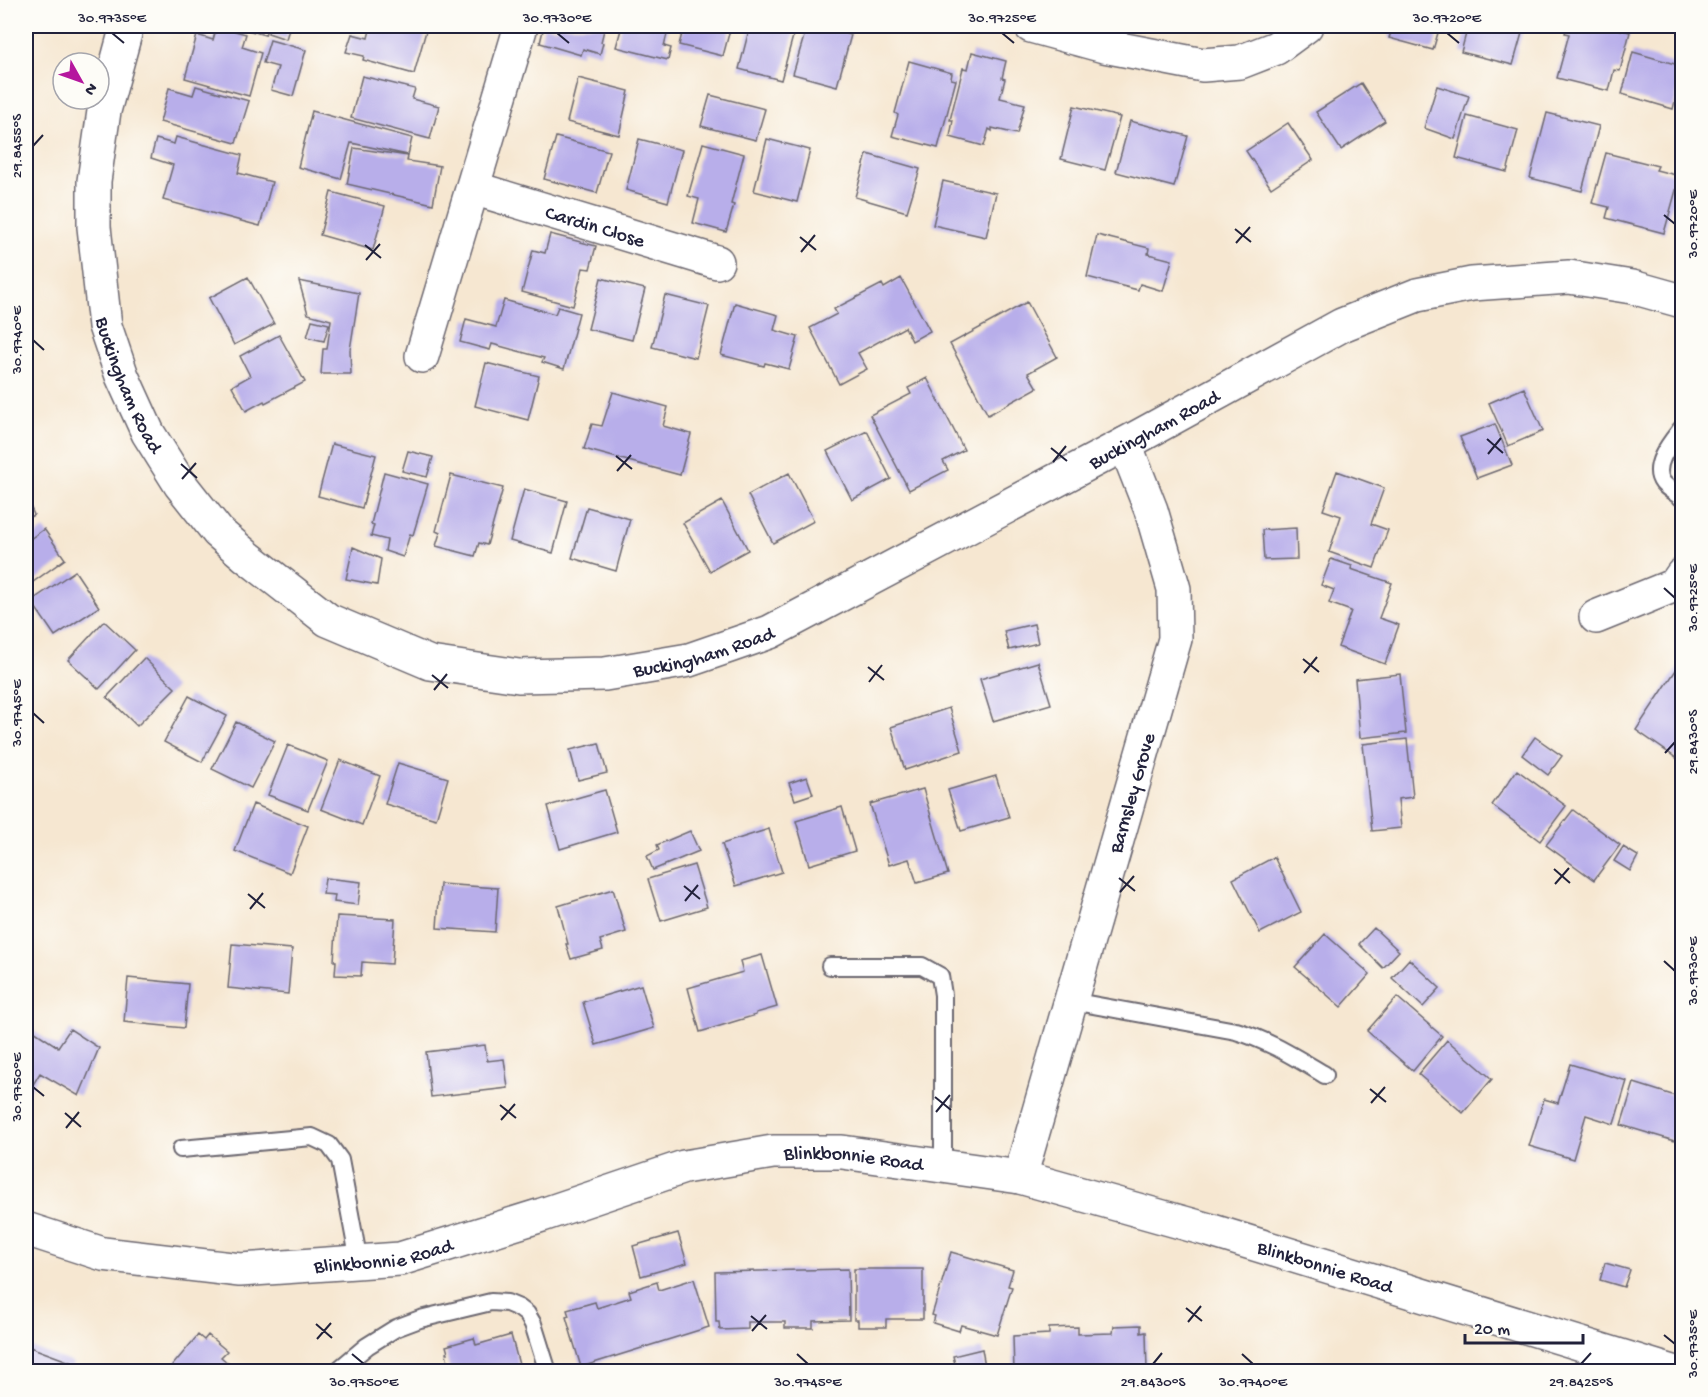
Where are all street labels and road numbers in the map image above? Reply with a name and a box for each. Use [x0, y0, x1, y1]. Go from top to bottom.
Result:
street label: Cardin Close [542, 203, 648, 255]
street label: Buckingham Road [89, 315, 167, 460]
street label: Buckingham Road [1085, 385, 1226, 476]
street label: Buckingham Road [631, 623, 780, 684]
street label: Barnsley Grove [1106, 730, 1162, 857]
street label: Blinkbonnie Road [783, 1144, 927, 1179]
street label: Blinkbonnie Road [312, 1235, 458, 1280]
street label: Blinkbonnie Road [1253, 1237, 1397, 1301]

